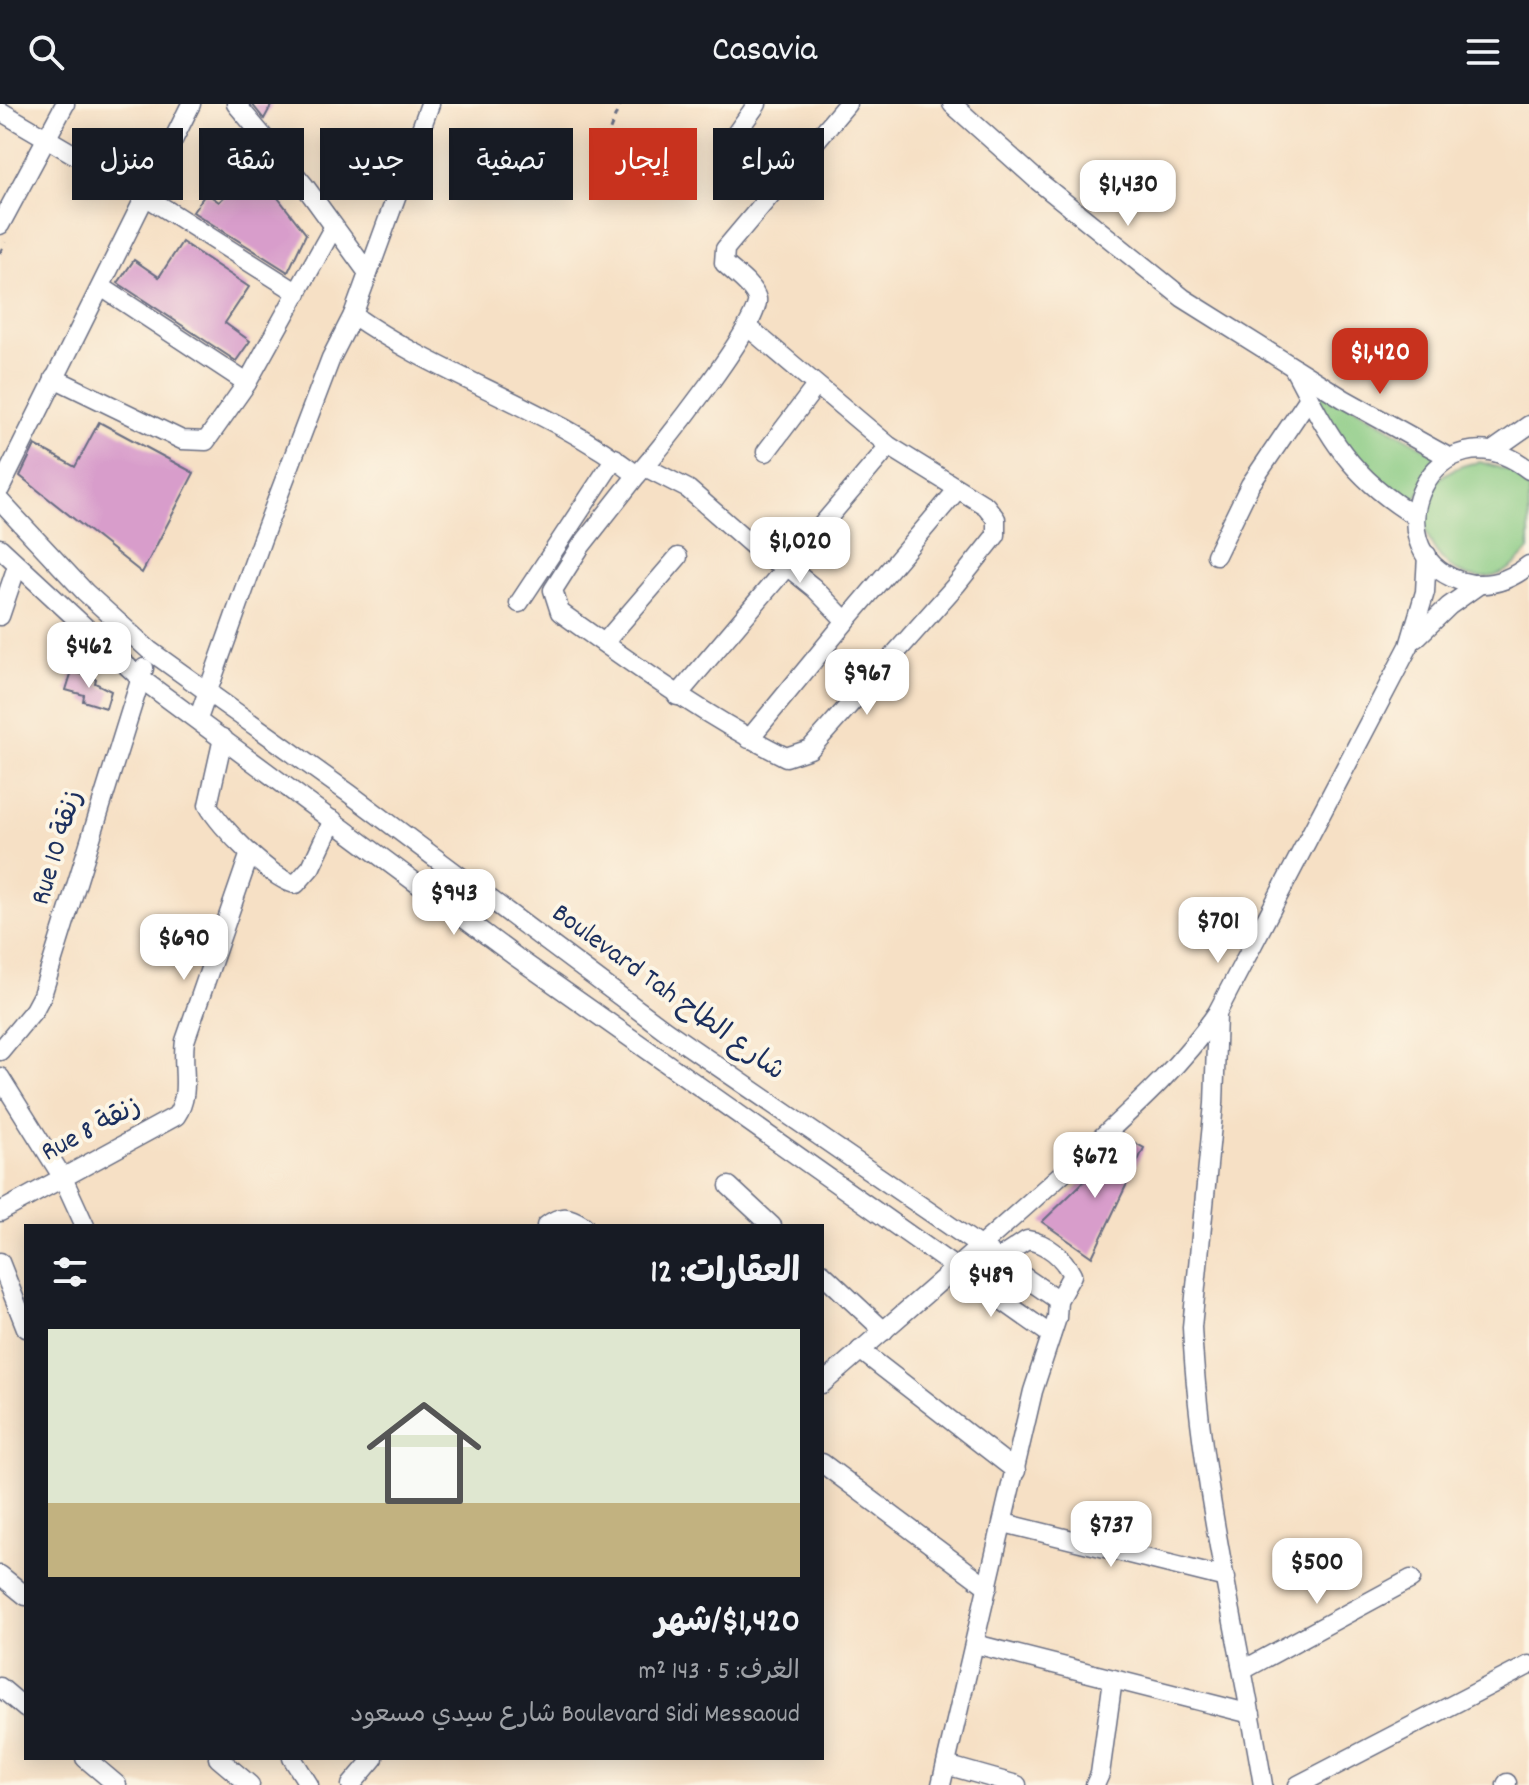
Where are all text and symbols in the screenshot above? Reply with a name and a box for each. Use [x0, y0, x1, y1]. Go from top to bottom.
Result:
text: Casavia [712, 26, 817, 78]
icon: search [24, 30, 68, 74]
icon: menu [1461, 30, 1505, 74]
chip: منزل [72, 128, 183, 200]
chip: شقة [199, 128, 304, 200]
chip: جديد [320, 128, 433, 200]
chip: تصفية [449, 128, 573, 200]
chip: إيجار [589, 128, 697, 200]
chip: شراء [713, 128, 824, 200]
pin: $1,430 [1063, 160, 1193, 228]
text: $1,430 [1098, 167, 1158, 204]
pin: $1,420 [1315, 328, 1445, 396]
text: $1,420 [1350, 335, 1410, 372]
pin: $1,020 [735, 517, 865, 585]
text: $1,020 [768, 524, 832, 561]
pin: $462 [42, 622, 136, 690]
text: $462 [65, 629, 113, 666]
pin: $967 [820, 649, 914, 717]
text: $967 [843, 656, 891, 693]
street label: Rue 10 زنقة [23, 786, 95, 910]
pin: $943 [407, 869, 501, 937]
text: $943 [430, 876, 478, 913]
street label: Boulevard Tah شارع الطاح [542, 896, 792, 1092]
pin: $701 [1171, 897, 1265, 965]
text: $701 [1196, 904, 1240, 941]
pin: $690 [137, 914, 231, 982]
text: $690 [158, 921, 210, 958]
street label: Rue 8 زنقة [35, 1088, 149, 1174]
pin: $672 [1048, 1132, 1142, 1200]
text: $672 [1071, 1139, 1119, 1176]
icon: filters [48, 1250, 92, 1294]
text: العقارات: 12 [650, 1250, 800, 1299]
pin: $489 [944, 1251, 1038, 1319]
text: $489 [968, 1258, 1014, 1295]
icon: home [352, 1381, 496, 1525]
pin: $737 [1064, 1501, 1158, 1569]
text: $737 [1089, 1508, 1133, 1545]
pin: $500 [1270, 1538, 1364, 1606]
text: $500 [1290, 1545, 1344, 1582]
text: $1,420/شهر [655, 1599, 800, 1648]
text: الغرف: 5 · 143 m² [639, 1654, 800, 1691]
text: Boulevard Sidi Messaoud شارع سيدي مسعود [350, 1697, 800, 1734]

